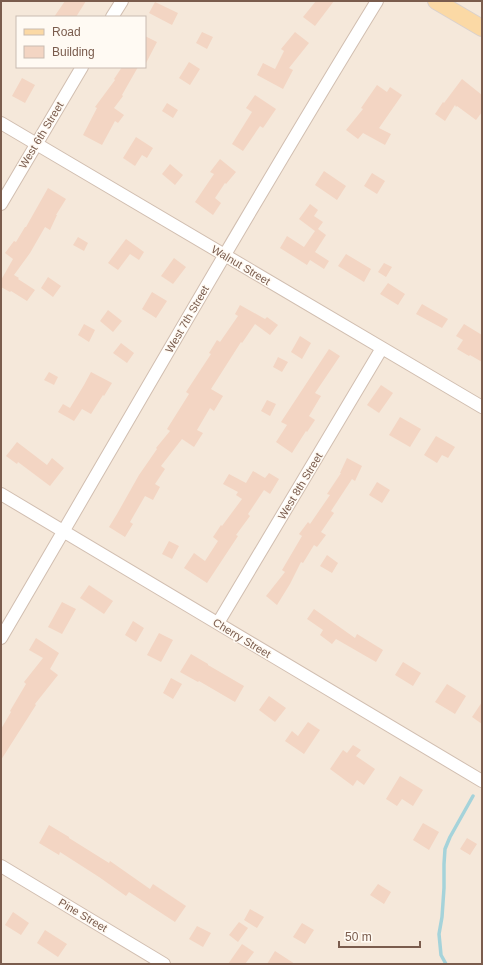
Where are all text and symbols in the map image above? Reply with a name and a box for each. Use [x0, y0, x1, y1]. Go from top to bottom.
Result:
legend [16, 16, 146, 68]
text: Road [52, 25, 81, 39]
text: Building [52, 45, 95, 59]
street label: West 6th Street [16, 100, 66, 170]
street label: Walnut Street [210, 243, 272, 287]
street label: West 7th Street [163, 283, 211, 355]
street label: West 8th Street [275, 451, 325, 521]
street label: Cherry Street [211, 616, 273, 660]
street label: Pine Street [57, 896, 109, 934]
scale bar [339, 923, 420, 949]
text: 50 m [345, 930, 372, 944]

